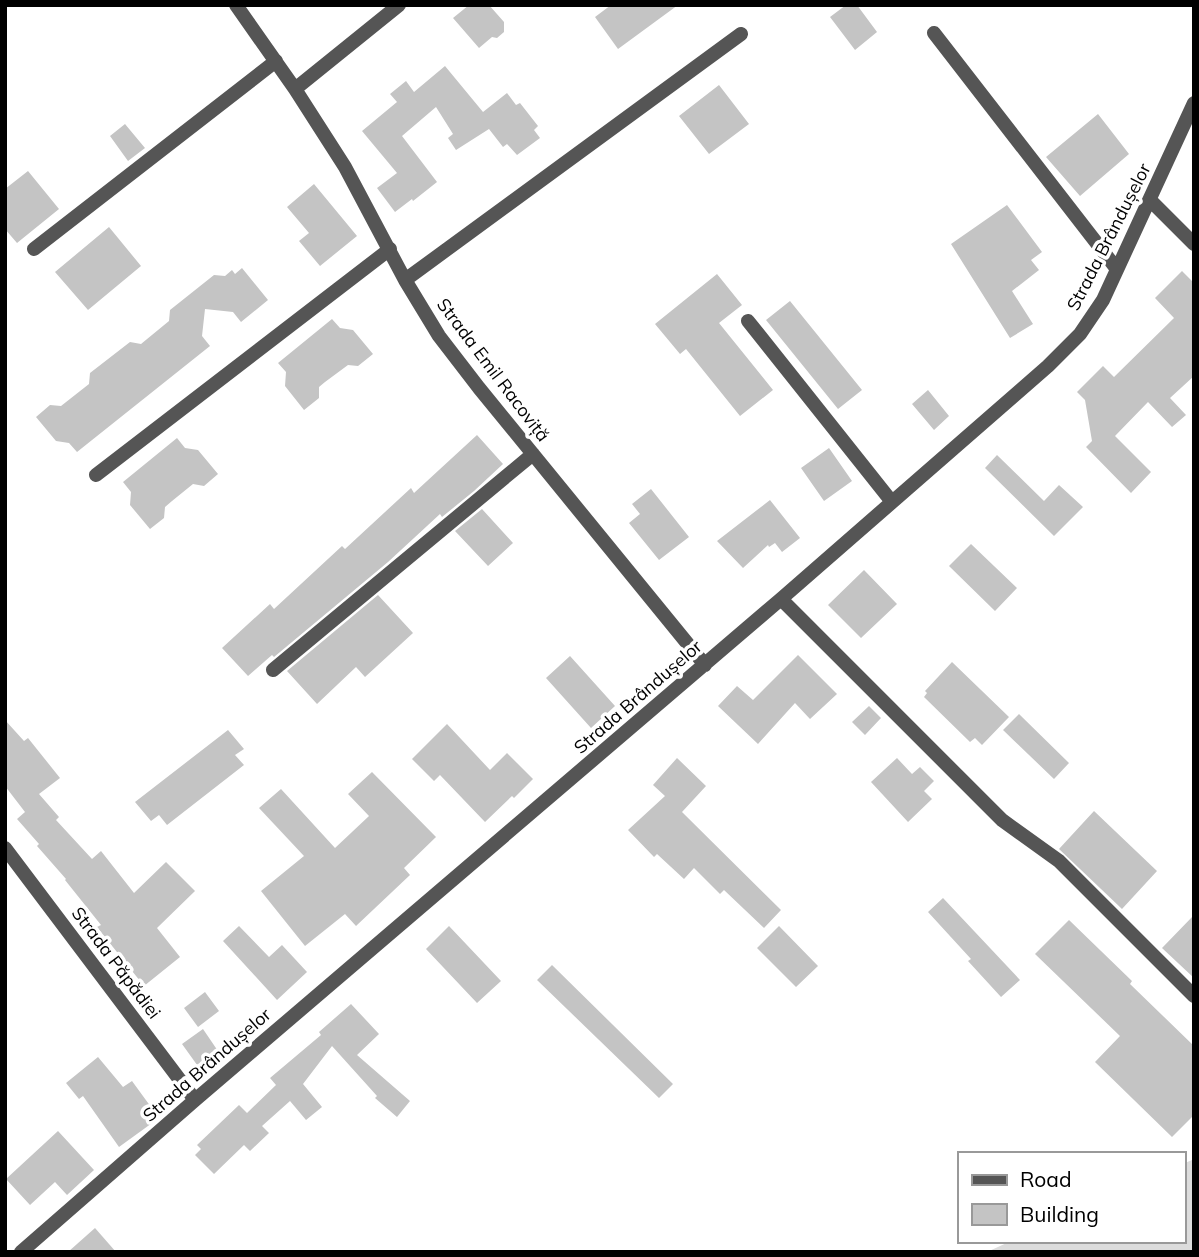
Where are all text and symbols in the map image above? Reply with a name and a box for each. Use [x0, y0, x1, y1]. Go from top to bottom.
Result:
street label: Strada Brândușelor [1061, 159, 1156, 314]
street label: Strada Emil Racoviță [432, 293, 555, 446]
street label: Strada Brândușelor [569, 634, 707, 758]
street label: Strada Păpădiei [67, 902, 166, 1023]
street label: Strada Brândușelor [138, 1002, 276, 1126]
legend [958, 1152, 1185, 1243]
text: Road [1020, 1166, 1071, 1192]
text: Building [1020, 1201, 1099, 1227]

